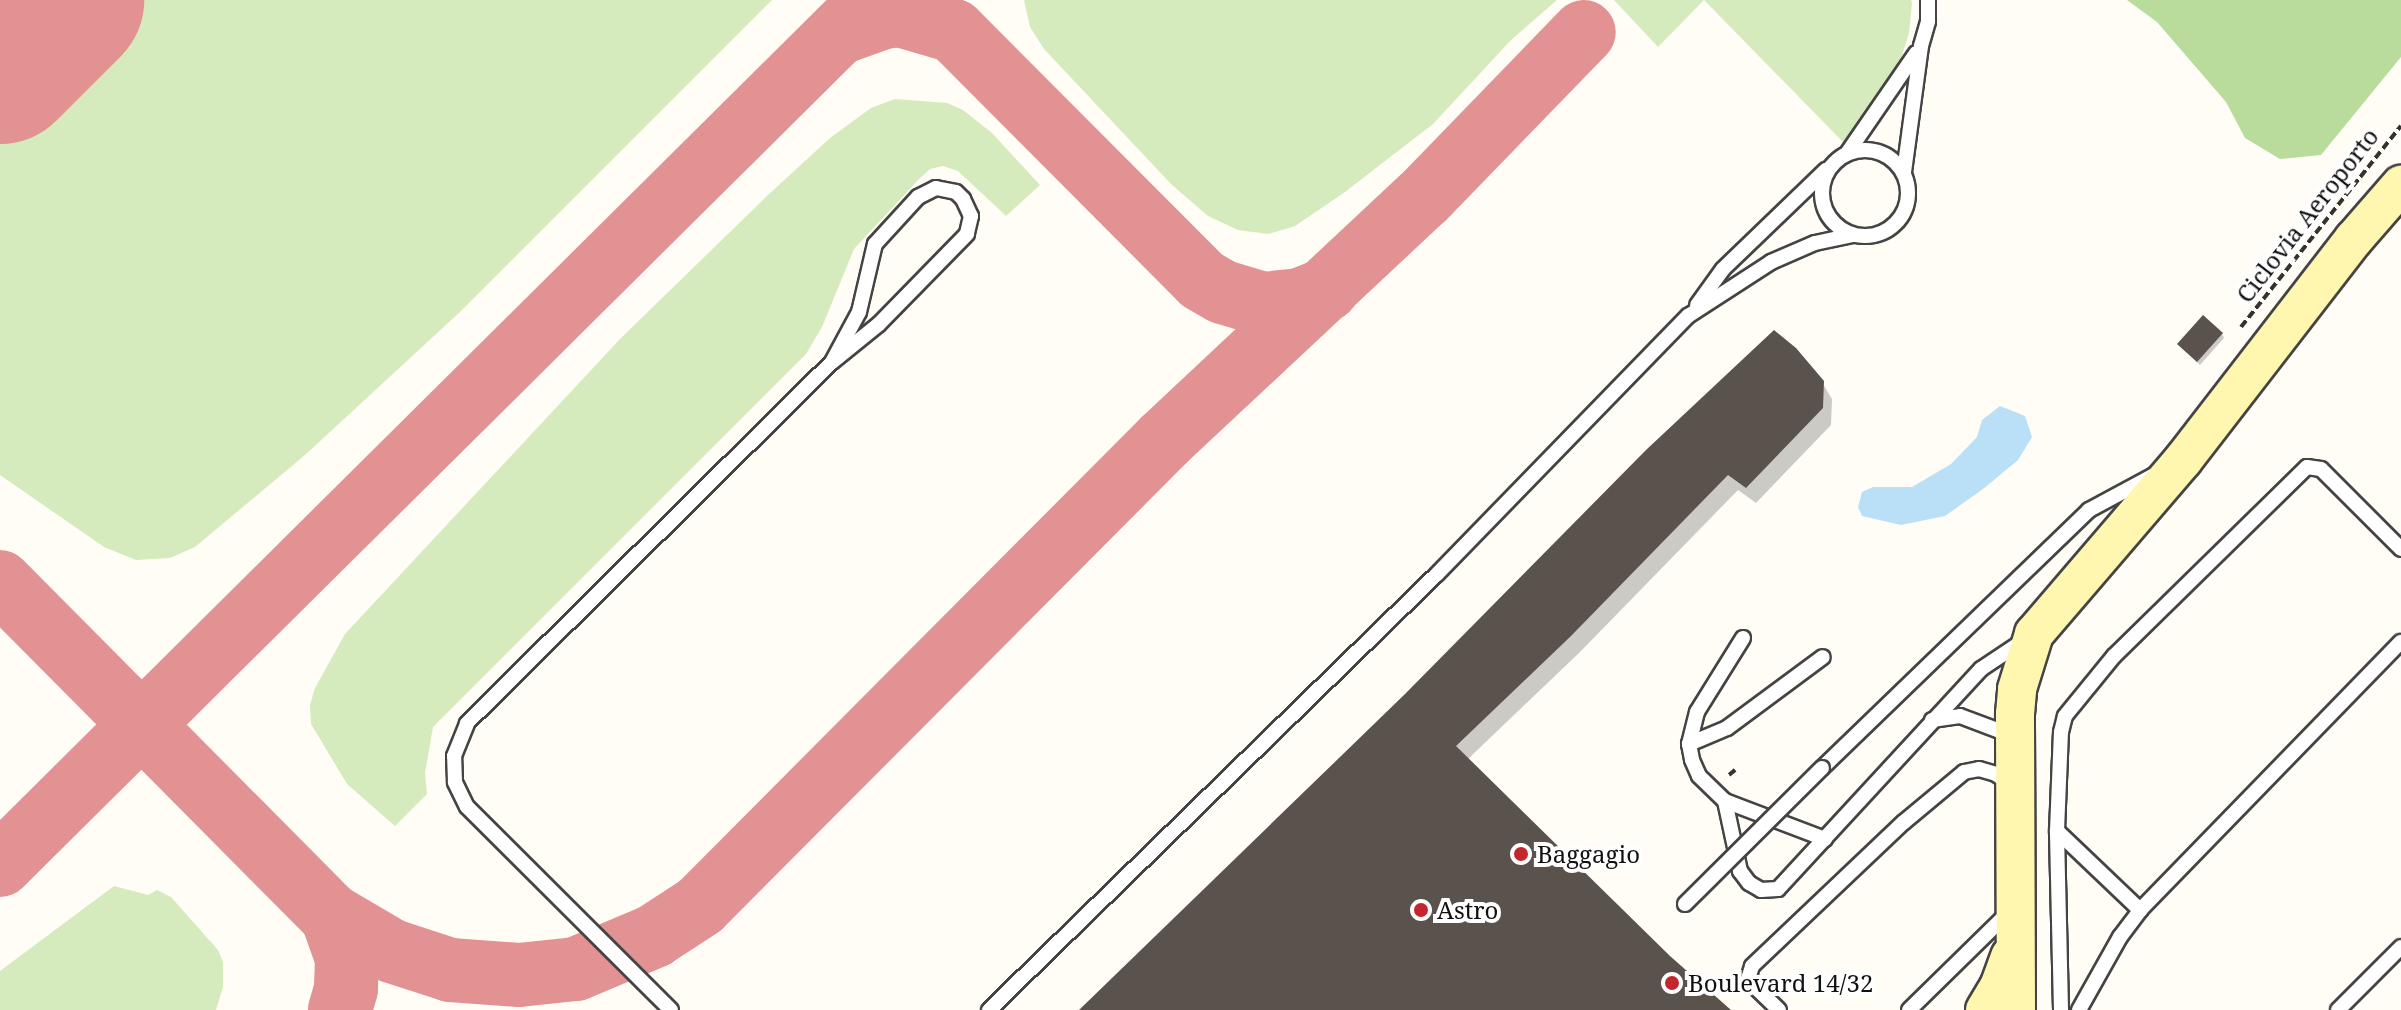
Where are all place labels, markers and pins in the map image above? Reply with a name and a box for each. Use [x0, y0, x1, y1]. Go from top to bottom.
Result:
place label: Baggagio [1537, 840, 1640, 868]
marker: Baggagio [1512, 845, 1530, 863]
place label: Astro [1437, 896, 1498, 924]
marker: Astro [1412, 901, 1430, 919]
place label: Boulevard 14/32 [1688, 969, 1873, 997]
marker: Boulevard 14/32 [1663, 974, 1681, 992]

